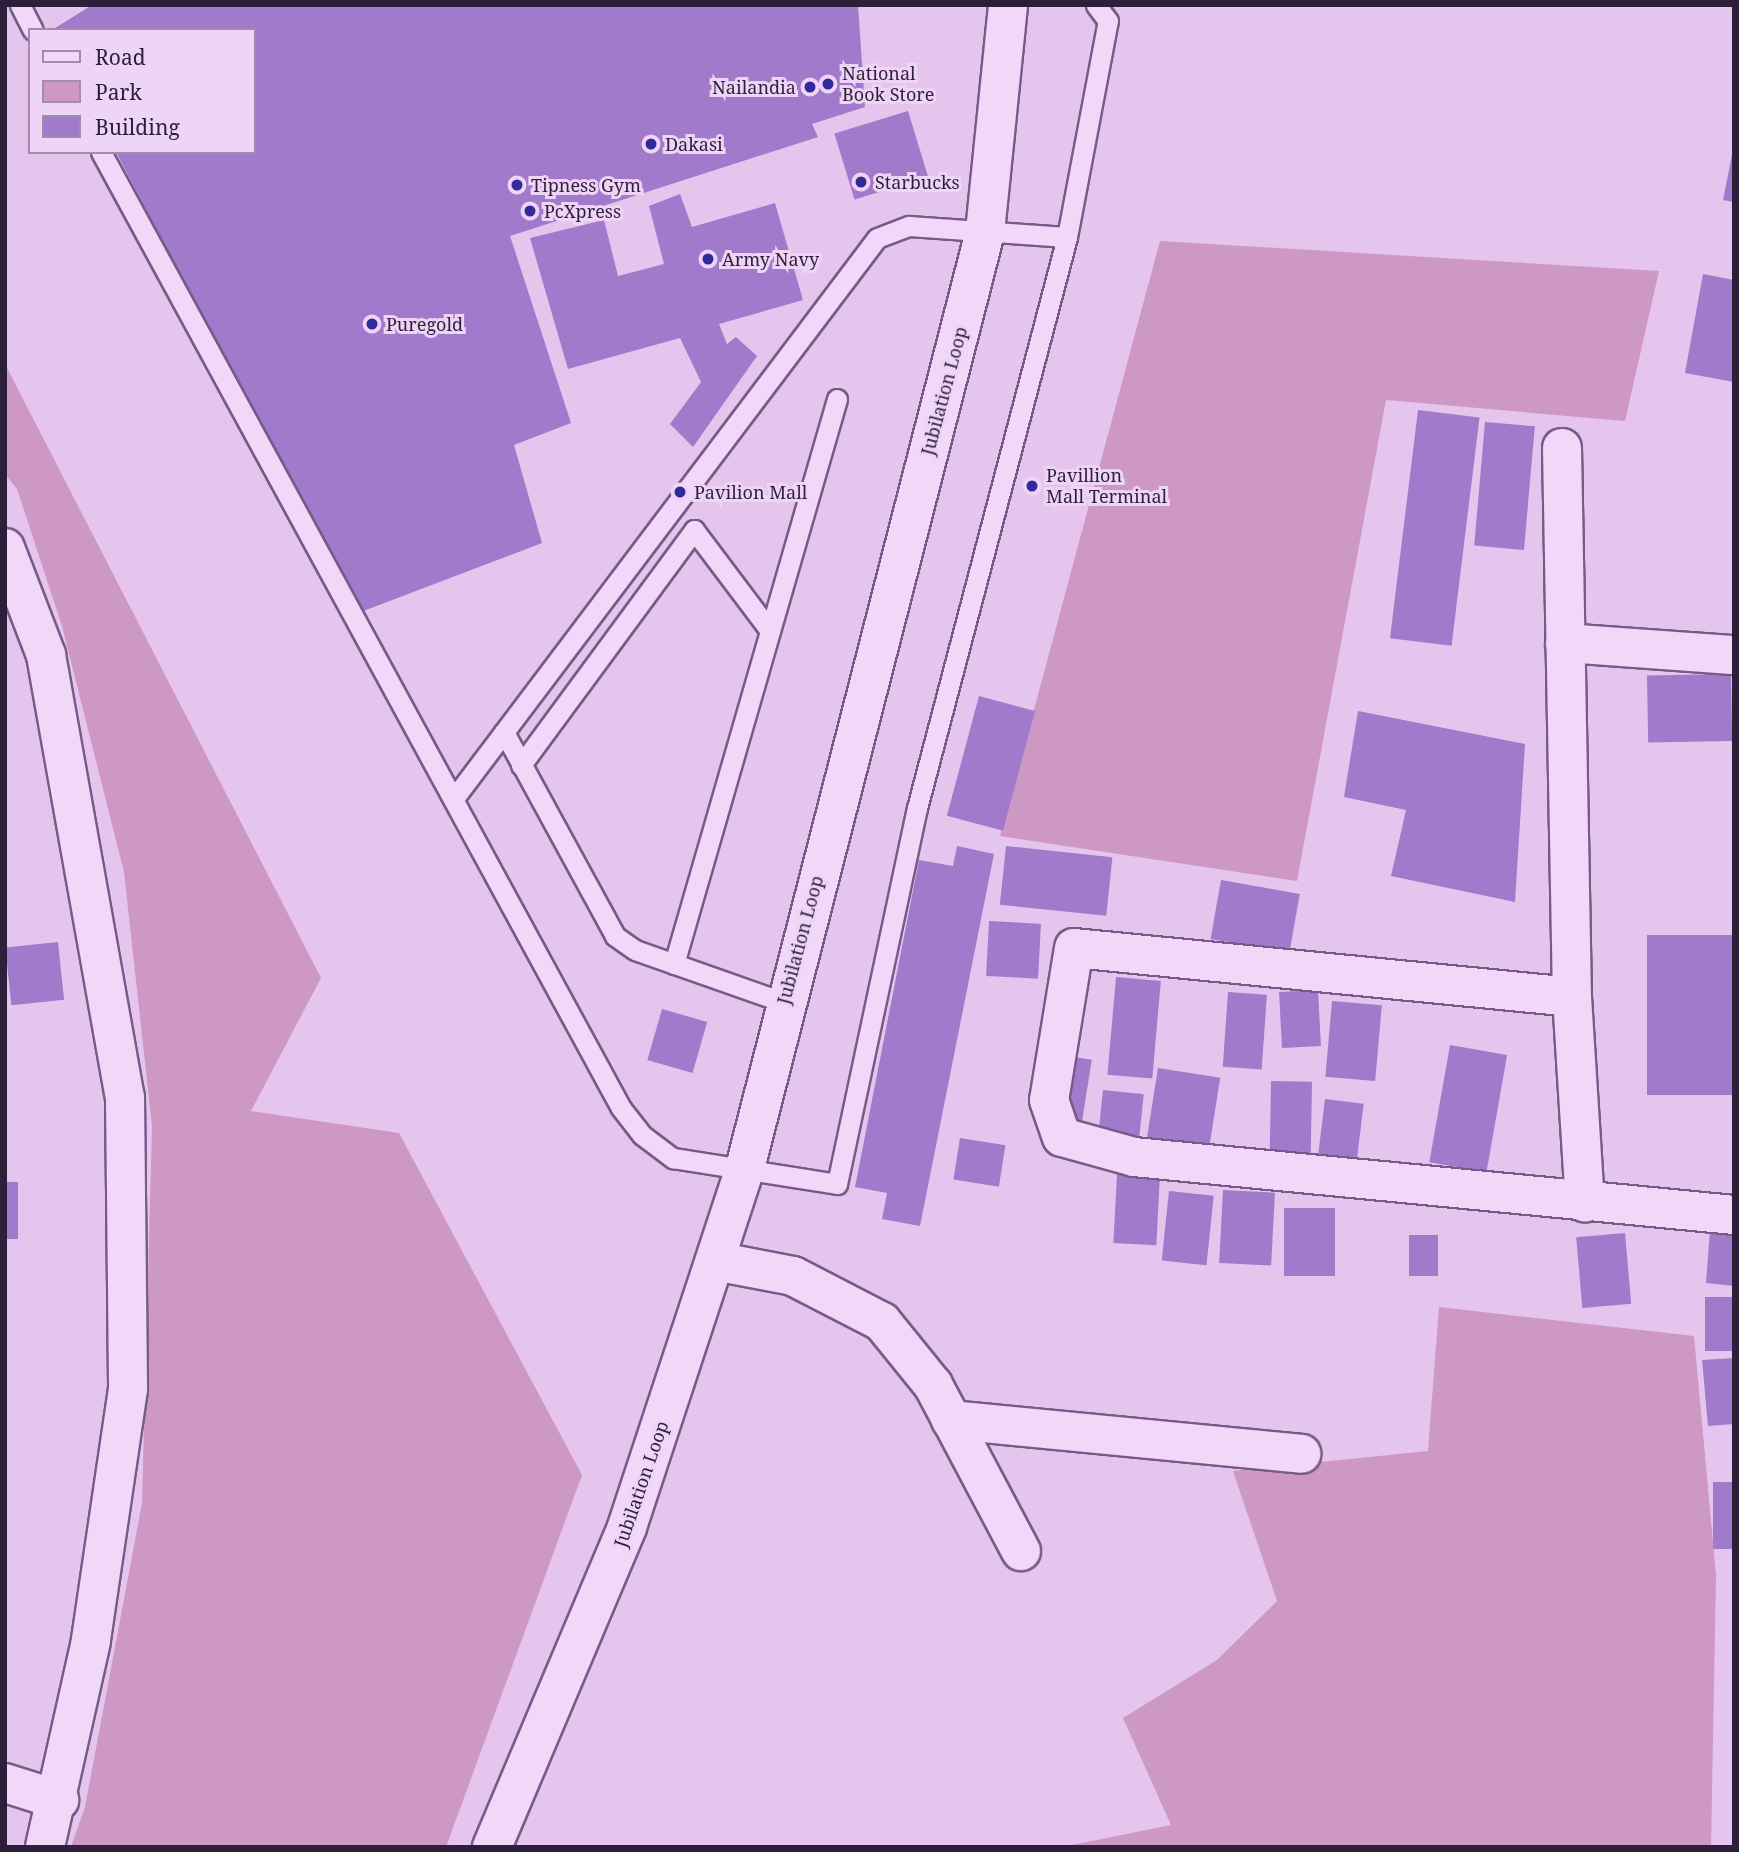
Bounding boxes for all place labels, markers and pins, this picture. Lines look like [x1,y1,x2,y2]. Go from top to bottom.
place label: National Book Store [842,63,934,106]
place label: Nailandia [712,76,796,98]
marker: National Book Store [820,76,836,92]
marker: Nailandia [802,79,818,95]
place label: Dakasi [665,133,723,155]
marker: Dakasi [643,136,659,152]
place label: Starbucks [875,171,960,193]
place label: Tipness Gym [531,174,641,196]
marker: Starbucks [853,174,869,190]
marker: Tipness Gym [509,177,525,193]
place label: PcXpress [544,200,621,222]
marker: PcXpress [522,203,538,219]
place label: Army Navy [722,248,819,270]
marker: Army Navy [700,251,716,267]
place label: Puregold [386,313,463,335]
marker: Puregold [364,316,380,332]
place label: Pavillion Mall Terminal [1046,465,1167,508]
marker: Pavillion Mall Terminal [1024,478,1040,494]
place label: Pavilion Mall [694,481,807,503]
marker: Pavilion Mall [672,484,688,500]

